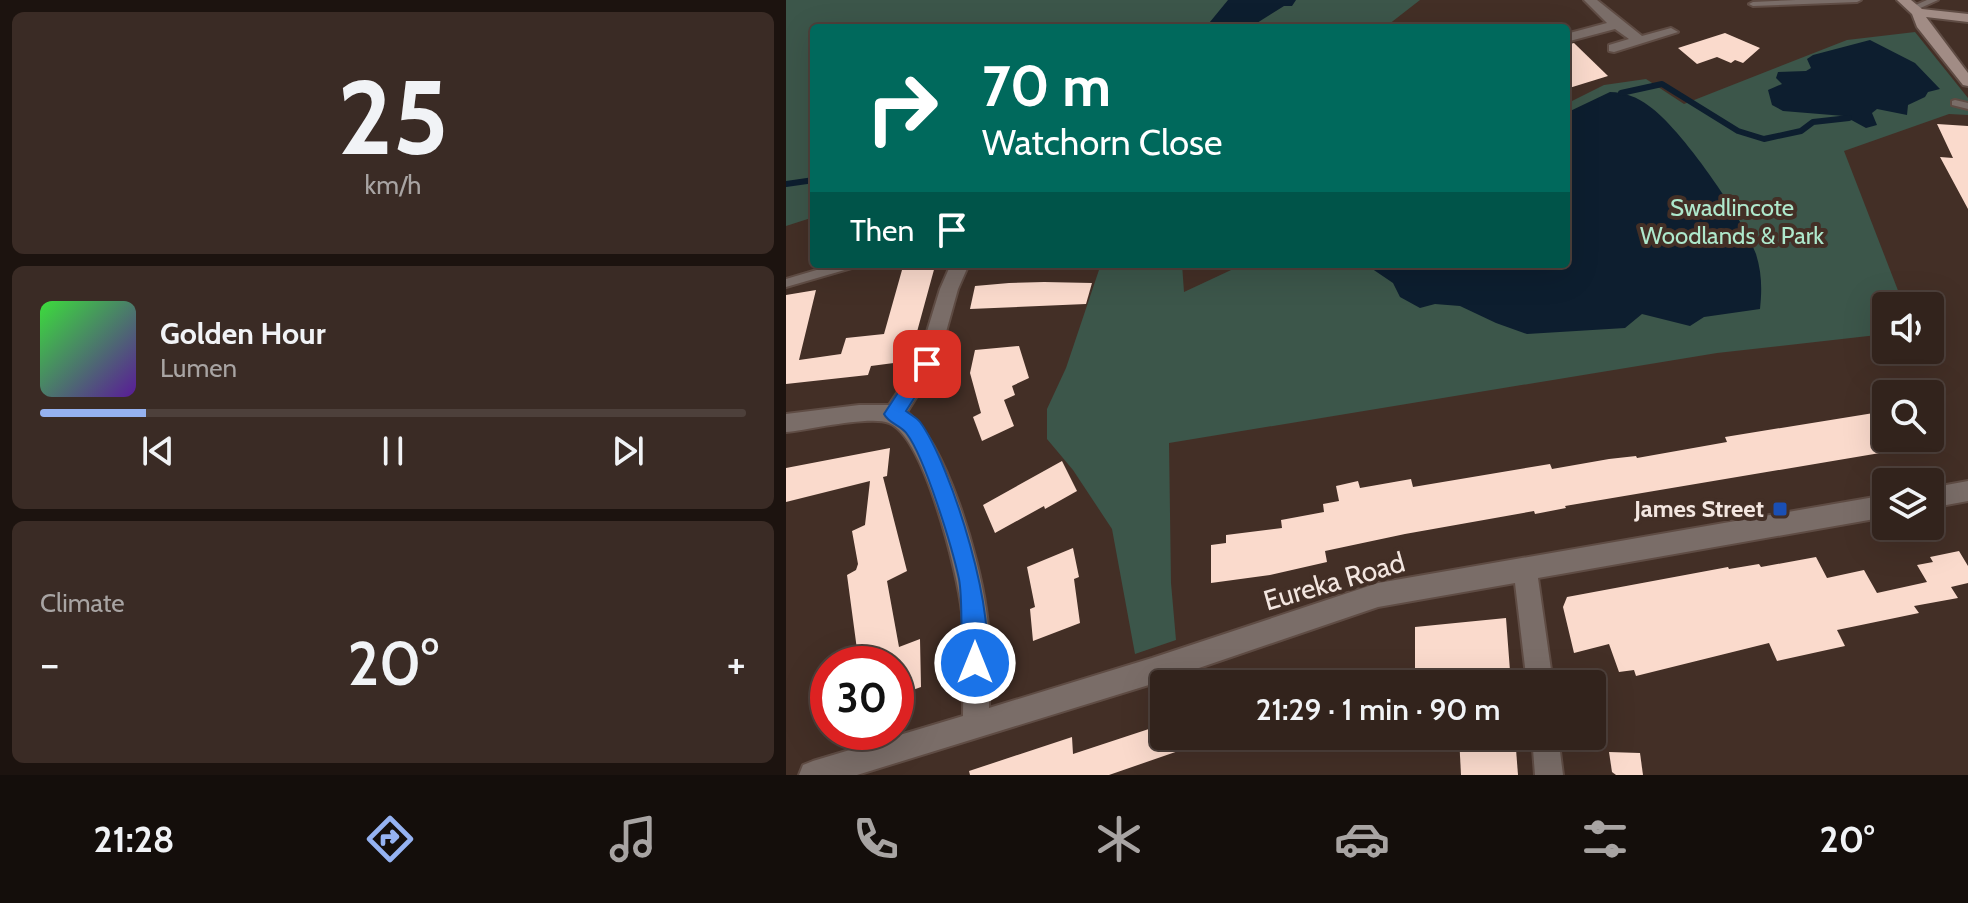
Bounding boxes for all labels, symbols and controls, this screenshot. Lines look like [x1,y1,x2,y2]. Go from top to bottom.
text: 70 m [982,52,1111,120]
text: 25 [338,54,448,180]
icon: right [850,56,954,160]
text: Watchorn Close [982,120,1222,164]
text: km/h [365,169,421,201]
park label: Swadlincote Woodlands & Park [1640,193,1824,250]
icon: arrive [930,208,974,252]
text: Then [850,212,914,249]
map controls [1872,292,1944,540]
button: sound [1872,292,1944,364]
text: Golden Hour [160,315,326,352]
pin [893,330,961,398]
icon: arrive [905,342,949,386]
text: Lumen [160,352,237,384]
button: search [1872,380,1944,452]
icon: previous [136,429,180,473]
icon: pause [371,429,415,473]
icon: next [606,429,650,473]
button: layers [1872,468,1944,540]
place label: James Street [1633,494,1764,523]
marker: James Street [1771,500,1789,518]
street label: Eureka Road [1259,545,1409,617]
text: Climate [40,587,125,619]
position arrow [933,621,1017,705]
text: 20° [347,627,439,700]
text: − [40,637,59,690]
text: + [727,637,746,690]
speed limit sign: 30 [810,646,914,750]
text: 21:29 · 1 min · 90 m [1256,691,1500,728]
icon: directions [362,811,418,867]
icon: music [605,811,661,867]
icon: phone [848,811,904,867]
icon: climate [1091,811,1147,867]
icon: car [1334,811,1390,867]
icon: filters [1577,811,1633,867]
text: 21:28 [94,817,175,861]
text: 20° [1820,817,1874,861]

